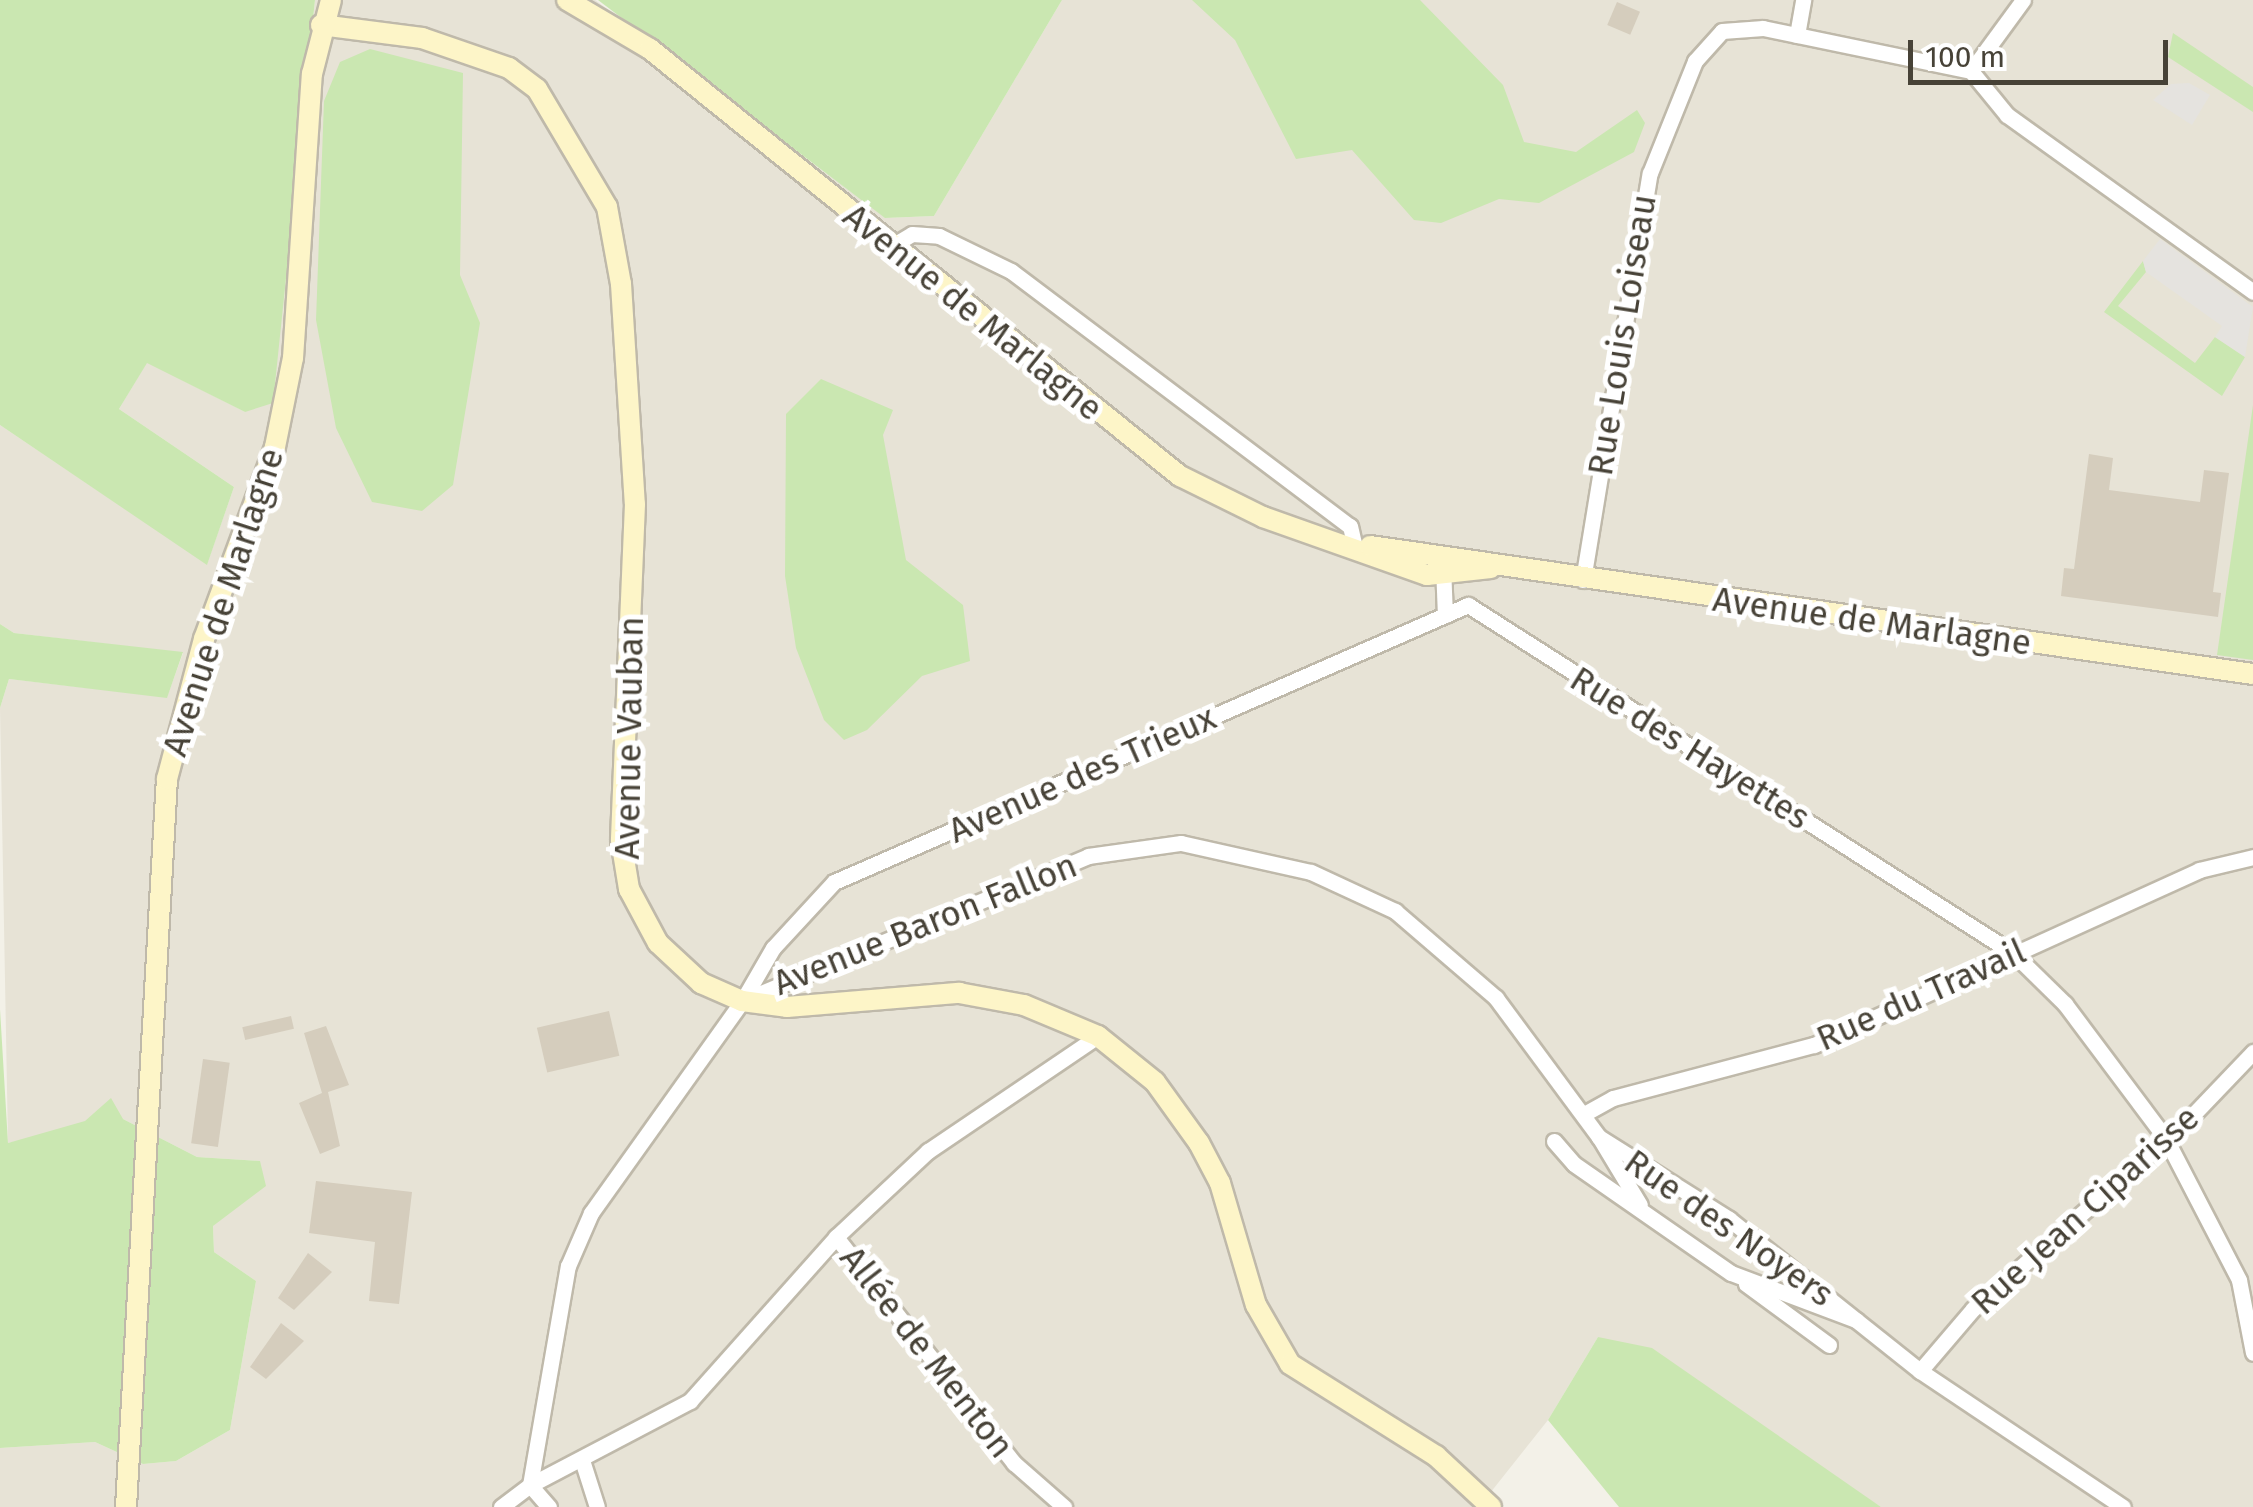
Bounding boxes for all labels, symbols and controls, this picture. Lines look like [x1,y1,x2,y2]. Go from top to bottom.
scale bar [1913,20,2173,82]
text: 100 m [1925,39,2005,75]
street label: Rue Louis Loiseau [1579,191,1665,479]
street label: Avenue de Marlagne [835,195,1111,429]
street label: Avenue de Marlagne [153,443,293,761]
street label: Avenue de Marlagne [1710,578,2034,664]
street label: Avenue Vauban [606,616,652,860]
street label: Rue des Hayettes [1563,658,1817,838]
street label: Avenue des Trieux [942,696,1222,852]
street label: Avenue Baron Fallon [767,844,1083,1004]
street label: Rue du Travail [1810,930,2032,1060]
street label: Rue Jean Ciparisse [1962,1097,2208,1323]
street label: Rue des Noyers [1617,1140,1841,1316]
street label: Allée de Menton [831,1238,1023,1466]

